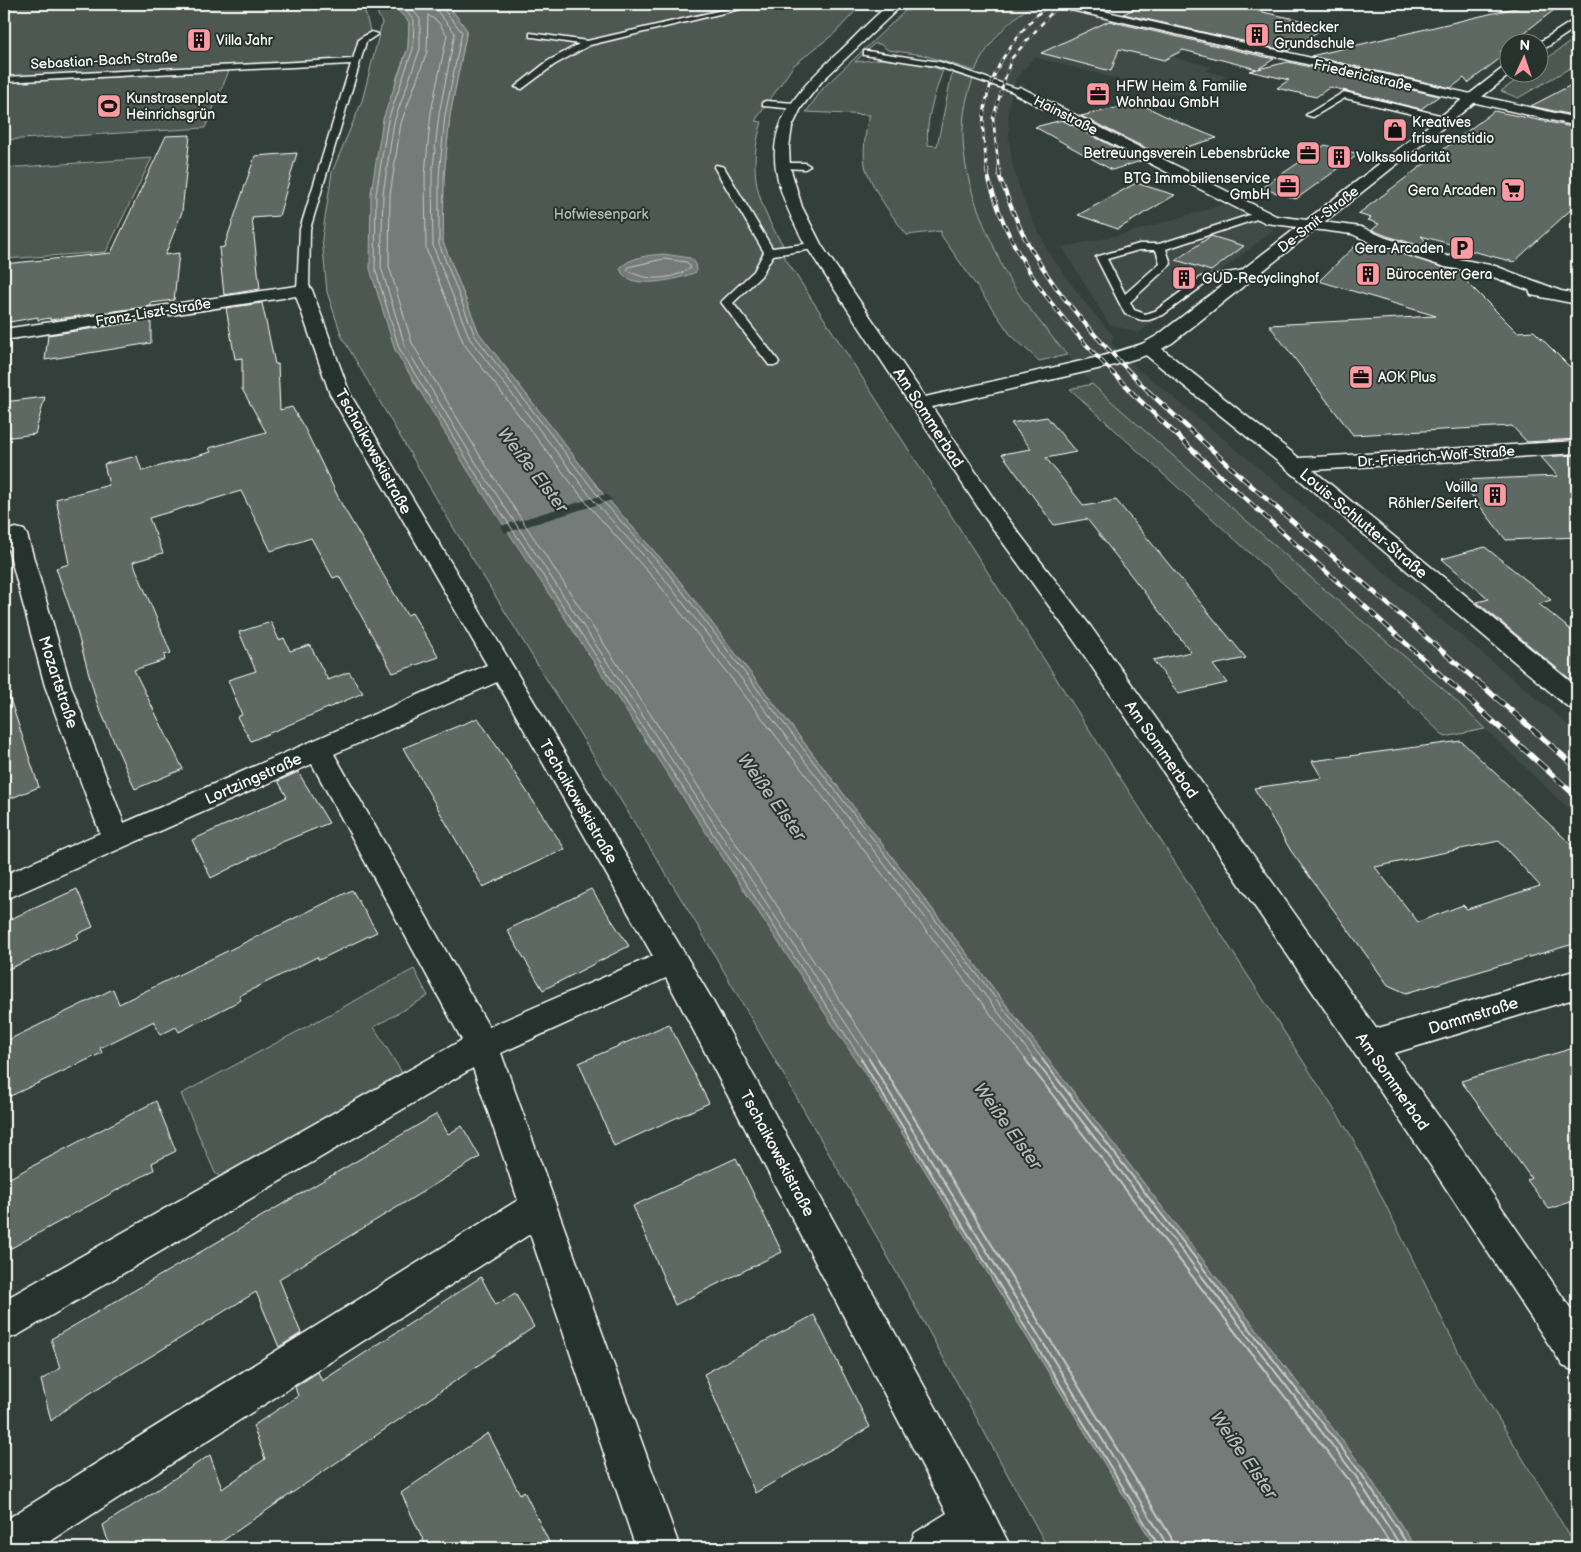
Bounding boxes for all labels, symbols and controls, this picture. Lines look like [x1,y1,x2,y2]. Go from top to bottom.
place label: Entdecker Grundschule [1274,19,1354,52]
building icon: Entdecker Grundschule [1244,22,1270,48]
building icon: Villa Jahr [186,27,212,53]
place label: Villa Jahr [216,32,274,49]
north arrow [1498,32,1548,82]
text: N [1519,37,1530,54]
street label: Sebastian-Bach-Straße [30,48,178,73]
street label: Friedericistraße [1312,56,1414,95]
place label: HFW Heim & Familie Wohnbau GmbH [1116,78,1247,111]
office icon: HFW Heim & Familie Wohnbau GmbH [1085,81,1111,107]
place label: Kunstrasenplatz Heinrichsgrün [126,90,228,123]
street label: Hainstraße [1031,92,1101,139]
sports icon: Kunstrasenplatz Heinrichsgrün [96,93,122,119]
place label: Kreatives frisurenstidio [1412,114,1494,147]
shop icon: Kreatives frisurenstidio [1382,117,1408,143]
office icon: Betreuungsverein Lebensbrücke [1295,140,1321,166]
building icon: Volkssolidarität [1326,144,1352,170]
place label: Betreuungsverein Lebensbrücke [1083,145,1290,162]
place label: Volkssolidarität [1356,149,1451,166]
place label: BTG Immobilienservice GmbH [1123,170,1270,203]
office icon: BTG Immobilienservice GmbH [1275,173,1301,199]
supermarket icon: Gera Arcaden [1500,177,1526,203]
place label: Gera Arcaden [1408,182,1496,199]
street label: De-Smit-Straße [1275,183,1362,256]
park label: Hofwiesenpark [554,206,648,223]
parking icon: Gera-Arcaden [1449,235,1475,261]
place label: Gera-Arcaden [1355,240,1444,257]
building icon: Bürocenter Gera [1355,261,1381,287]
building icon: GUD-Recyclinghof [1171,265,1197,291]
place label: Bürocenter Gera [1386,266,1492,283]
place label: GUD-Recyclinghof [1202,270,1320,287]
street label: Franz-Liszt-Straße [94,295,212,330]
office icon: AOK Plus [1348,364,1374,390]
street label: Am Sommerbad [889,365,967,471]
place label: AOK Plus [1378,369,1436,386]
street label: Tschaikowskistraße [330,386,415,518]
water label: Weiße Elster [493,424,573,518]
street label: Dr.-Friedrich-Wolf-Straße [1357,443,1515,470]
street label: Louis-Schlutter-Straße [1295,465,1431,584]
place label: Voilla Röhler/Seifert [1388,479,1479,512]
building icon: Voilla Röhler/Seifert [1482,482,1508,508]
street label: Mozartstraße [34,634,82,731]
street label: Am Sommerbad [1120,697,1201,802]
street label: Tschaikowskistraße [534,736,621,868]
street label: Lortzingstraße [202,749,305,809]
water label: Weiße Elster [733,750,811,846]
street label: Dammstraße [1426,994,1521,1039]
street label: Am Sommerbad [1351,1029,1432,1134]
water label: Weiße Elster [969,1079,1047,1175]
street label: Tschaikowskistraße [735,1087,818,1221]
water label: Weiße Elster [1206,1407,1282,1504]

